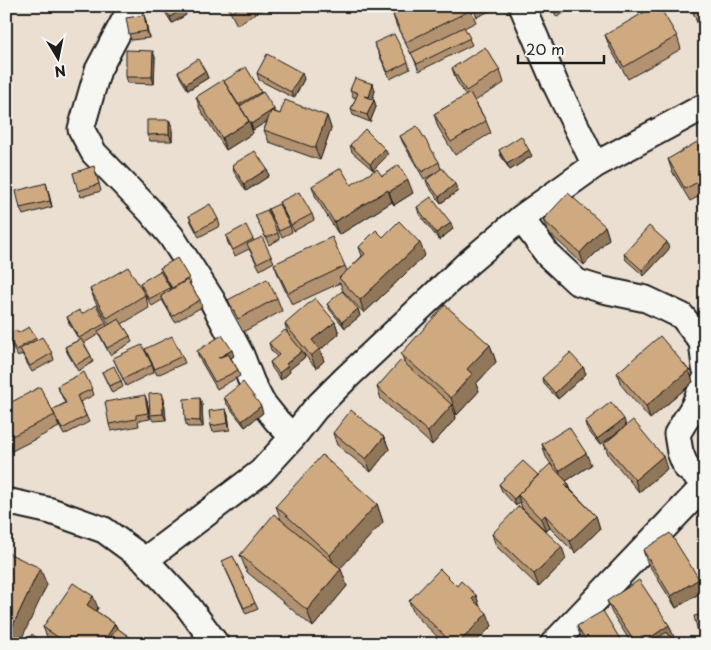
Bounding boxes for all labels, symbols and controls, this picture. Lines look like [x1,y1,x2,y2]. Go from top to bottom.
north arrow [32,32,82,82]
scale bar [518,32,605,64]
text: 20 m [526,37,565,60]
text: N [53,60,68,83]

